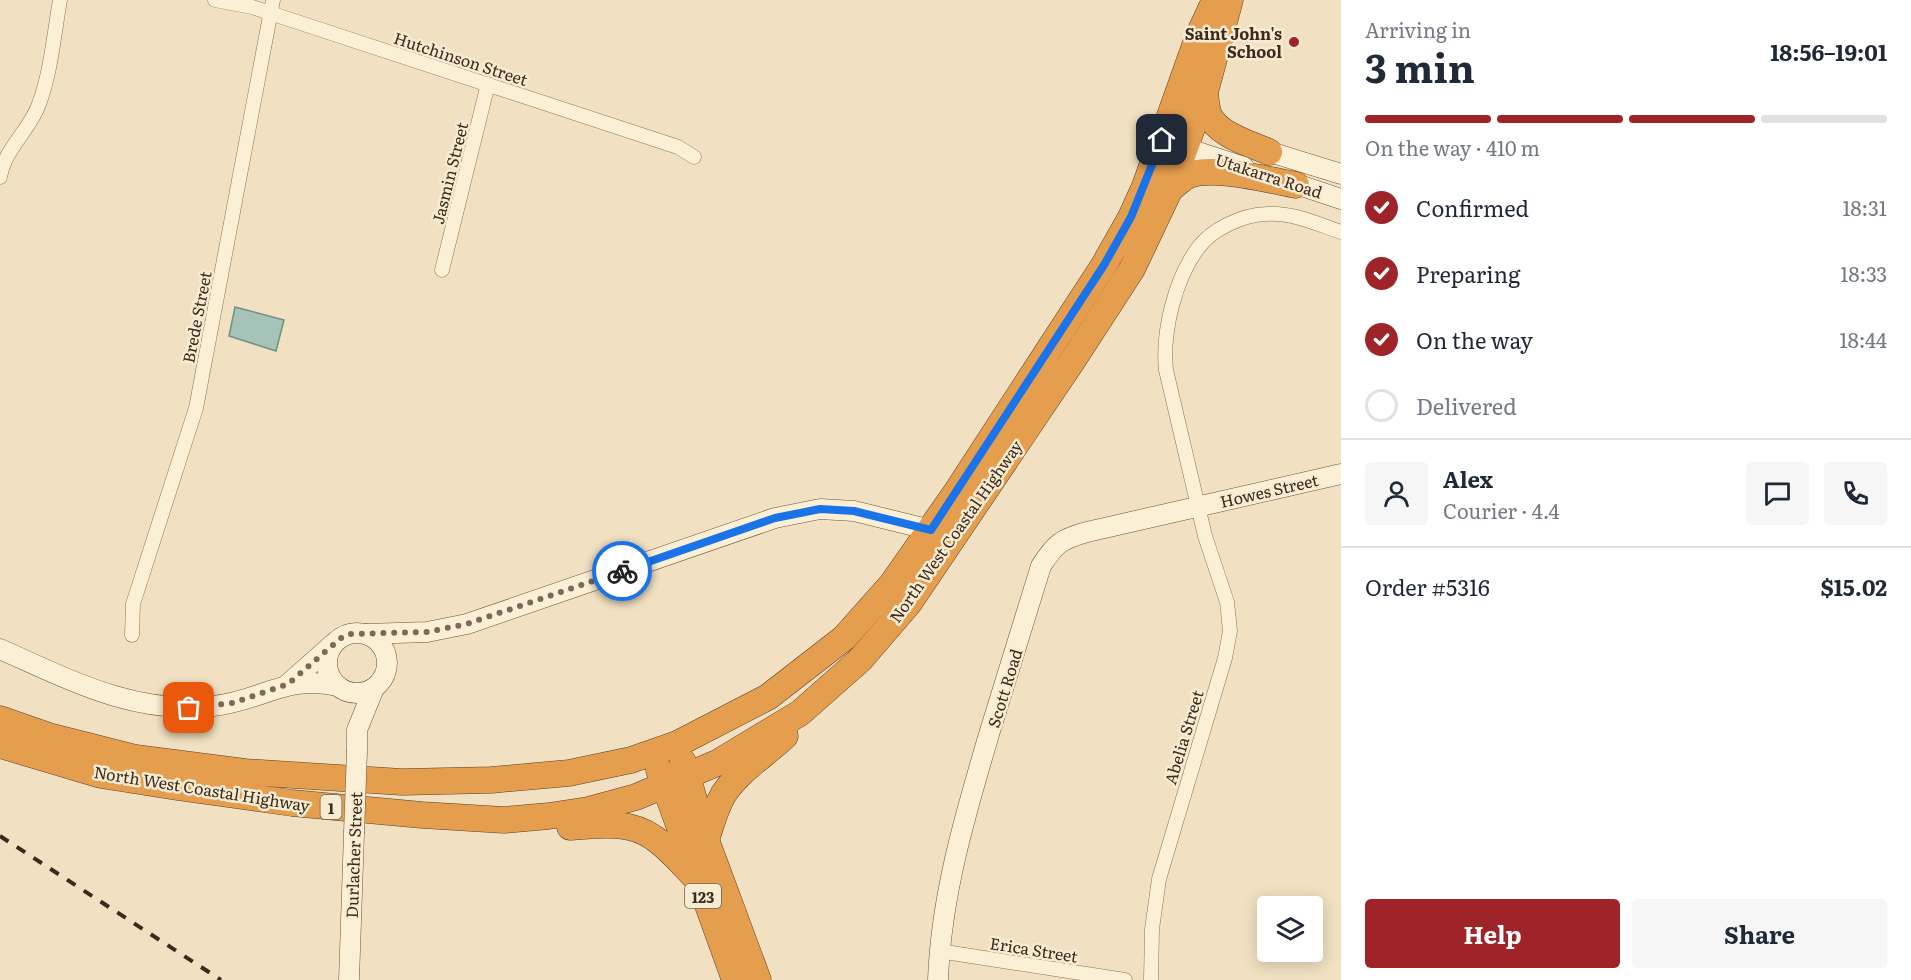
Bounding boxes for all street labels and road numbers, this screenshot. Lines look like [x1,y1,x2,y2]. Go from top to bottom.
street label: Hutchinson Street [391,25,532,91]
street label: Jasmin Street [425,119,473,227]
street label: Utakarra Road [1212,146,1326,204]
street label: Brede Street [175,268,217,365]
street label: North West Coastal Highway [883,434,1028,627]
street label: Howes Street [1217,467,1321,513]
street label: Scott Road [981,645,1027,731]
street label: Abelia Street [1157,686,1209,787]
street label: North West Coastal Highway [92,759,312,817]
street label: Durlacher Street [339,791,367,919]
road number: 1 [320,795,342,819]
road number: 123 [685,884,721,908]
street label: Erica Street [988,930,1080,968]

